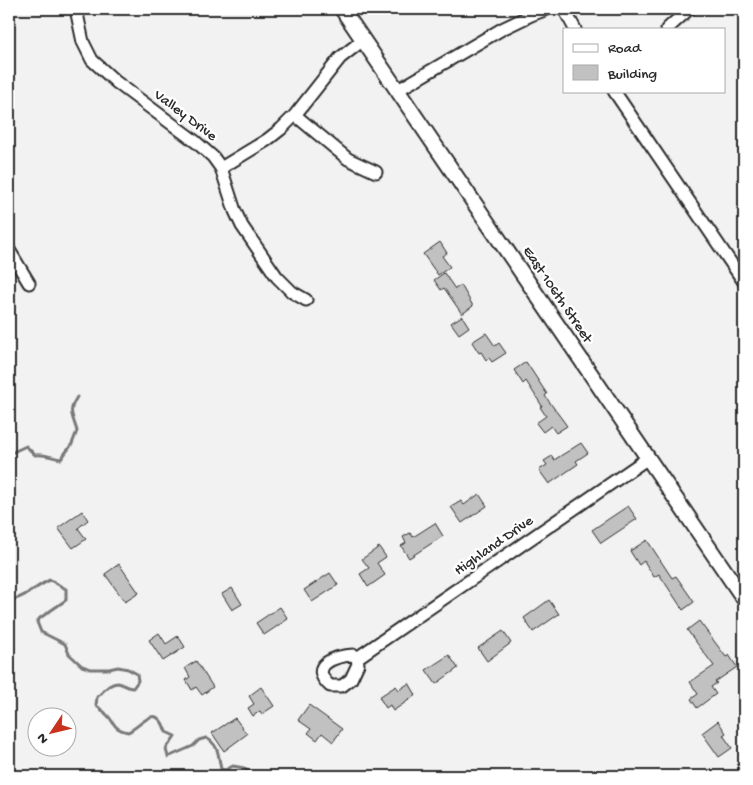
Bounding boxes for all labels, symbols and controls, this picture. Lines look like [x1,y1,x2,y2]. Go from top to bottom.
legend [563,28,726,92]
text: Road [608,40,642,58]
text: Building [607,66,657,84]
street label: Valley Drive [149,86,220,146]
street label: East 106th Street [518,243,597,348]
street label: Highland Drive [451,512,537,580]
north arrow [28,708,78,758]
text: N [34,729,53,747]

